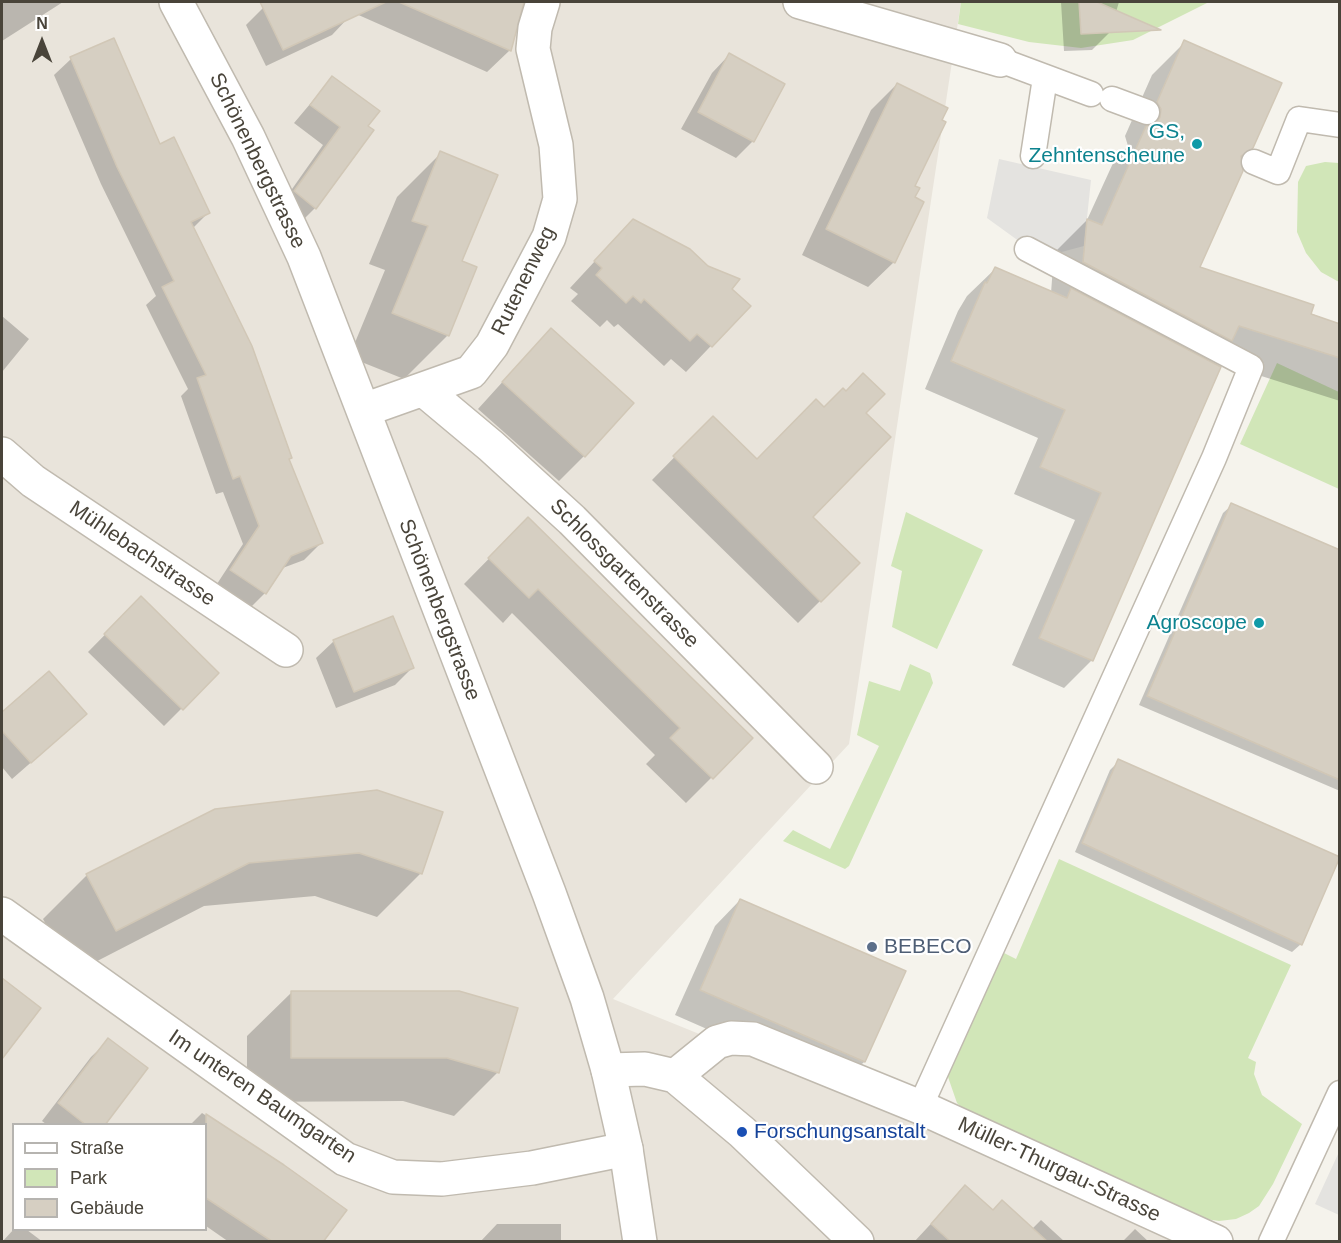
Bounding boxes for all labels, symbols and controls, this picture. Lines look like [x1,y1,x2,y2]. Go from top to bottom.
north arrow [12,12,72,72]
text: N [36,15,48,32]
street label: Schönenbergstrasse [203,69,311,253]
place label: GS, Zehntenscheune [1029,119,1185,169]
marker: GS, Zehntenscheune [1190,137,1204,151]
street label: Rutenenweg [487,222,561,340]
street label: Schlossgartenstrasse [544,494,704,654]
street label: Mühlebachstrasse [64,496,220,612]
street label: Schönenbergstrasse [393,516,485,704]
place label: Agroscope [1147,610,1247,636]
marker: Agroscope [1252,616,1266,630]
place label: BEBECO [884,934,972,960]
marker: BEBECO [865,940,879,954]
street label: Im unteren Baumgarten [164,1025,360,1169]
street label: Müller-Thurgau-Strasse [954,1112,1164,1228]
place label: Forschungsanstalt [754,1119,926,1145]
legend [12,1123,207,1231]
marker: Forschungsanstalt [735,1125,749,1139]
text: Straße [70,1138,124,1158]
text: Park [70,1168,107,1188]
text: Gebäude [70,1198,144,1218]

